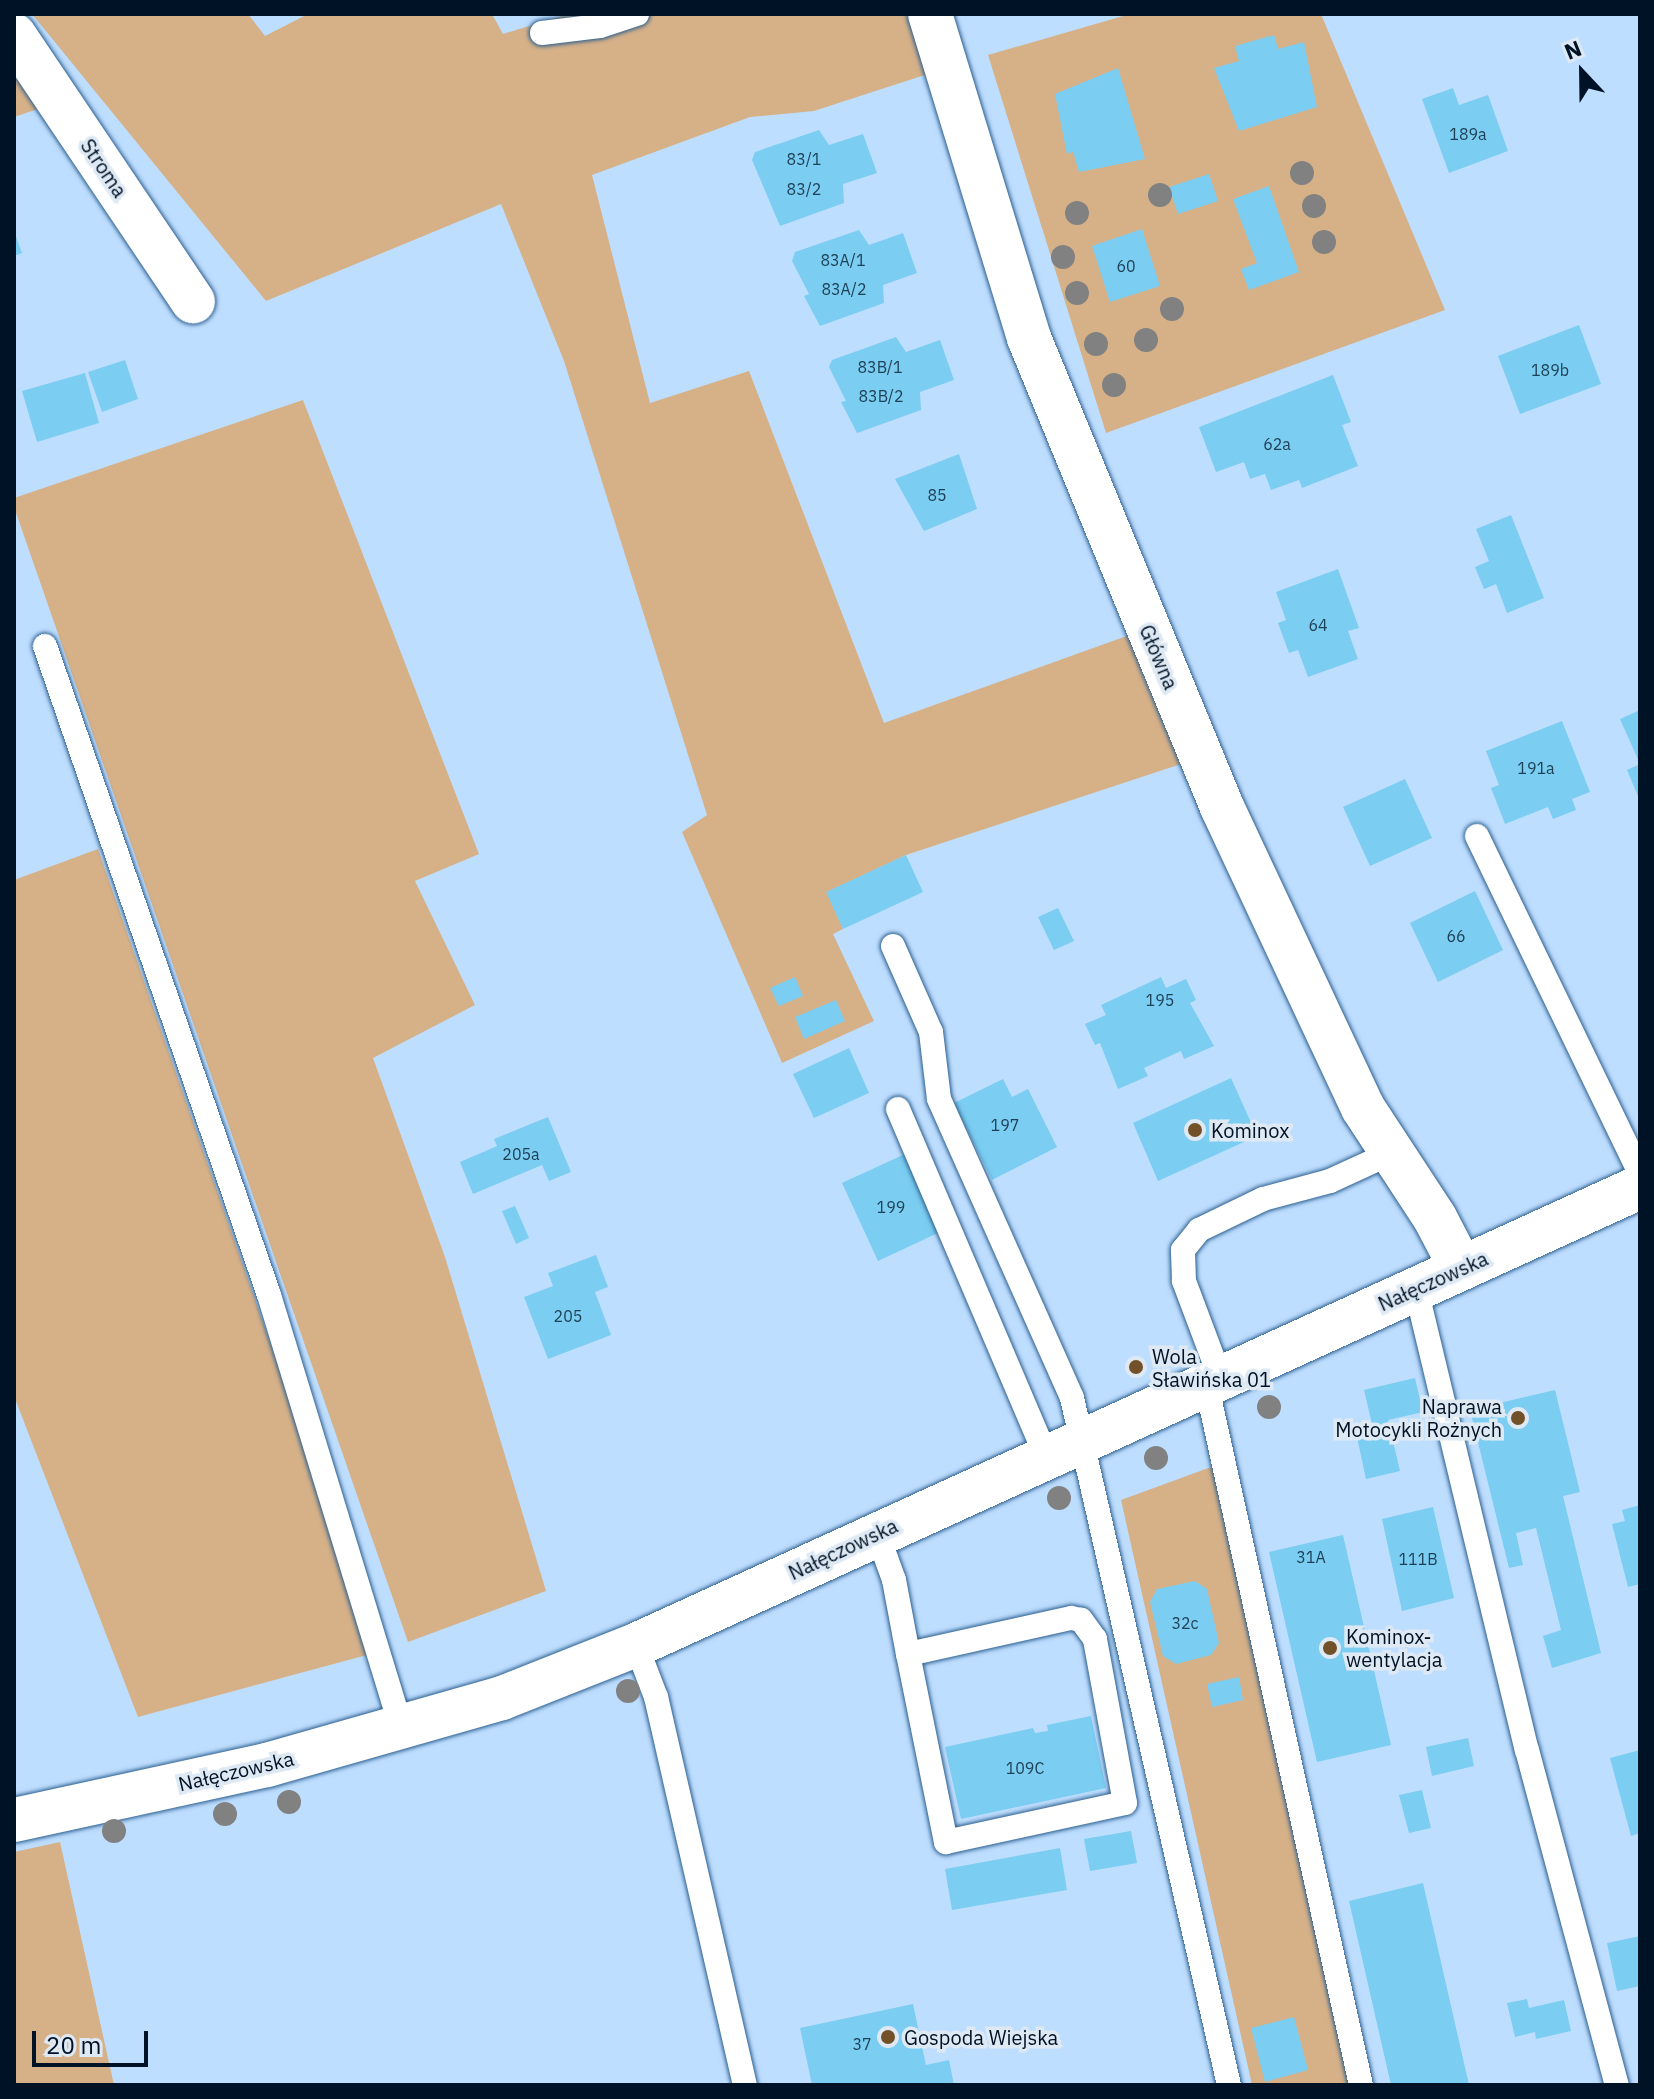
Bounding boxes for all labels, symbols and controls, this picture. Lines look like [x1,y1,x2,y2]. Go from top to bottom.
north arrow [1542,32,1622,112]
text: N [1560,33,1586,66]
house number: 189a [1449,124,1487,144]
street label: Stroma [76,134,132,202]
house number: 83/1 [787,149,821,169]
house number: 83/2 [787,179,821,199]
house number: 83A/1 [820,250,866,270]
house number: 60 [1116,256,1136,276]
house number: 83A/2 [821,279,867,299]
house number: 83B/1 [857,357,903,377]
house number: 189b [1531,360,1569,380]
house number: 83B/2 [858,386,904,406]
house number: 62a [1263,434,1291,454]
house number: 85 [927,485,947,505]
house number: 64 [1308,615,1328,635]
street label: Główna [1135,621,1183,693]
house number: 191a [1517,758,1555,778]
house number: 66 [1446,926,1466,946]
house number: 195 [1146,990,1174,1010]
house number: 197 [991,1115,1019,1135]
place label: Kominox [1211,1118,1289,1142]
marker: Kominox [1186,1121,1204,1139]
house number: 205a [502,1144,540,1164]
house number: 199 [877,1197,905,1217]
street label: Nałęczowska [1374,1246,1492,1316]
house number: 205 [554,1306,582,1326]
place label: Wola Sławińska 01 [1152,1344,1271,1391]
marker: Wola Sławińska 01 [1127,1358,1145,1376]
place label: Naprawa Motocykli Rożnych [1335,1394,1502,1441]
marker: Naprawa Motocykli Rożnych [1509,1409,1527,1427]
street label: Nałęczowska [785,1513,901,1585]
house number: 31A [1296,1547,1326,1567]
house number: 111B [1398,1549,1438,1569]
house number: 32c [1171,1613,1199,1633]
place label: Kominox- wentylacja [1346,1624,1442,1671]
marker: Kominox- wentylacja [1321,1639,1339,1657]
street label: Nałęczowska [176,1746,296,1796]
house number: 109C [1006,1758,1044,1778]
scale bar [36,2015,152,2065]
place label: Gospoda Wiejska [904,2025,1058,2049]
marker: Gospoda Wiejska [879,2028,897,2046]
text: 20 m [46,2029,101,2061]
house number: 37 [852,2034,872,2054]

